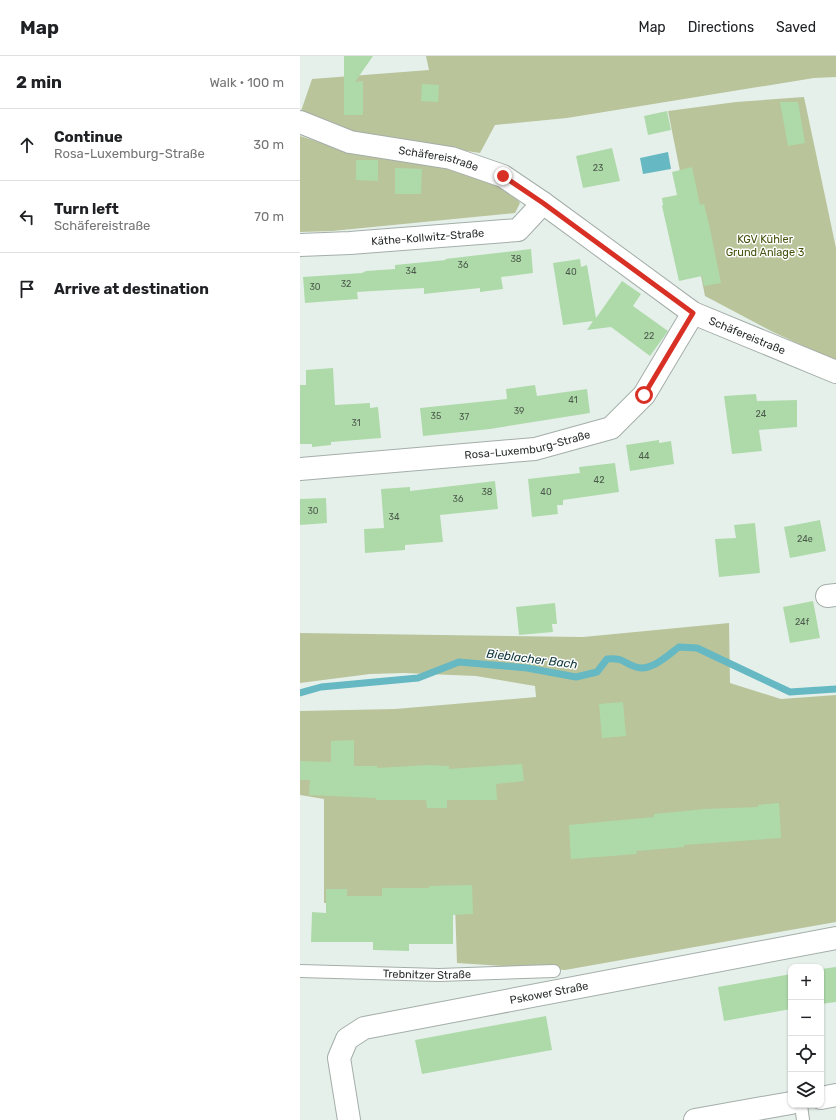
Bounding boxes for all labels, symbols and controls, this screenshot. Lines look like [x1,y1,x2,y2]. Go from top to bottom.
text: Map [20,16,59,39]
text: Map [639,19,666,36]
text: Directions [688,19,754,36]
text: Saved [776,19,816,36]
text: 2 min [16,72,62,92]
text: Walk · 100 m [209,75,284,90]
text: Continue [54,128,123,146]
icon: ahead [16,134,38,156]
text: 30 m [253,137,284,152]
street label: Schäfereistraße [398,143,480,174]
text: Rosa-Luxemburg-Straße [54,146,205,161]
house number: 23 [593,163,603,173]
route end [494,167,512,185]
text: Turn left [54,200,119,218]
icon: left [16,206,38,228]
text: 70 m [254,209,284,224]
text: Schäfereistraße [54,218,150,233]
street label: Käthe-Kollwitz-Straße [371,226,485,248]
park label: KGV Kühler Grund Anlage 3 [726,233,805,259]
house number: 38 [510,254,522,264]
house number: 36 [458,260,469,270]
house number: 34 [406,266,417,276]
house number: 40 [565,267,577,277]
icon: arrive [16,278,38,300]
house number: 32 [341,279,351,289]
text: Arrive at destination [54,280,209,298]
house number: 30 [309,282,321,292]
street label: Schäfereistraße [707,314,787,357]
house number: 22 [644,331,654,341]
route start [635,386,653,404]
house number: 41 [568,395,578,405]
house number: 39 [514,406,524,416]
house number: 24 [756,409,767,419]
house number: 35 [431,411,441,421]
house number: 37 [459,412,469,422]
house number: 31 [351,418,361,428]
street label: Rosa-Luxemburg-Straße [464,428,592,461]
house number: 44 [638,451,650,461]
house number: 42 [594,475,604,485]
house number: 38 [481,487,493,497]
house number: 40 [540,487,552,497]
house number: 36 [453,494,464,504]
house number: 30 [307,506,319,516]
house number: 34 [389,512,400,522]
house number: 24e [797,534,813,544]
house number: 24f [795,617,810,627]
water label: Bieblacher Bach [486,646,578,672]
map controls [788,964,824,1108]
button: + [788,964,824,1000]
street label: Trebnitzer Straße [383,967,471,982]
street label: Pskower Straße [509,979,589,1007]
button: − [788,1000,824,1036]
button: locate [788,1036,824,1072]
button: layers [788,1072,824,1108]

